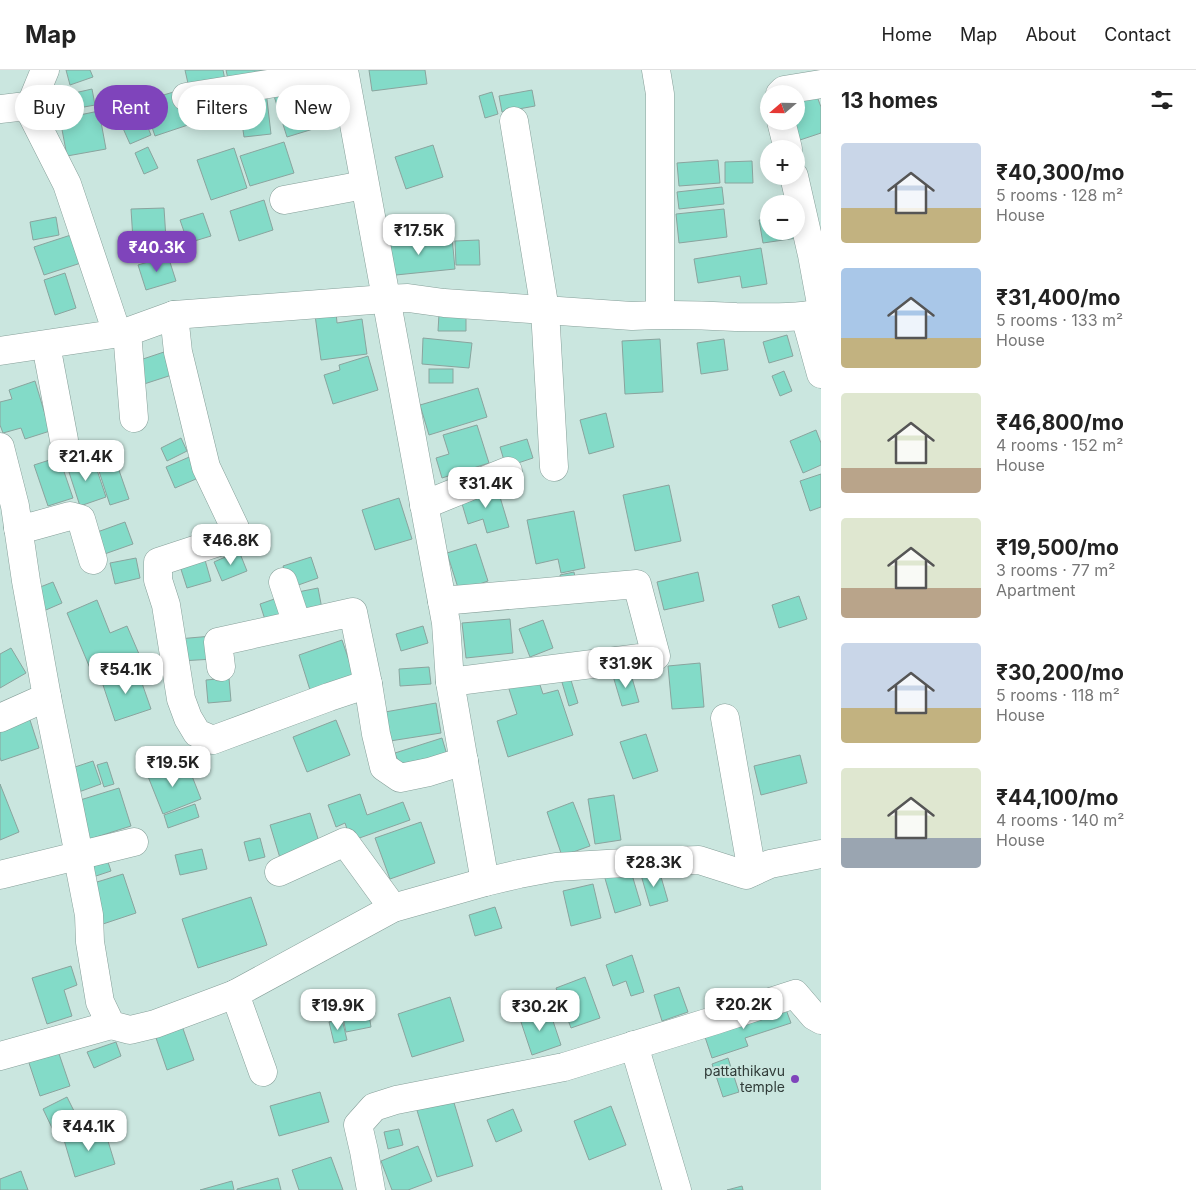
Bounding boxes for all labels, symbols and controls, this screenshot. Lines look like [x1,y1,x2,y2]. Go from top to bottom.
text: Map [25,20,76,49]
text: Home [882,24,932,45]
text: Map [960,24,997,45]
text: About [1025,24,1076,45]
text: Contact [1104,24,1171,45]
chip: Buy [15,85,84,130]
chip: Rent [94,85,168,130]
chip: Filters [178,85,266,130]
chip: New [276,85,350,130]
north arrow [760,85,805,130]
map controls [760,85,805,240]
icon: filters [1148,86,1176,114]
text: 13 homes [841,88,938,113]
button: + [760,140,805,185]
text: ₹40,300/mo [996,160,1124,185]
icon: home [881,163,941,223]
text: 5 rooms · 128 m² [996,185,1123,205]
button: − [760,195,805,240]
text: House [996,205,1045,225]
pin: ₹17.5K [378,214,460,256]
text: ₹17.5K [394,220,444,240]
pin: ₹40.3K [116,230,198,273]
text: ₹40.3K [128,237,186,257]
text: ₹31,400/mo [996,285,1120,310]
icon: home [881,288,941,348]
text: 5 rooms · 133 m² [996,310,1123,330]
text: House [996,330,1045,350]
text: ₹46,800/mo [996,410,1124,435]
icon: home [881,413,941,473]
text: 4 rooms · 152 m² [996,435,1123,455]
pin: ₹21.4K [45,440,127,482]
text: ₹21.4K [59,446,113,466]
text: House [996,455,1045,475]
pin: ₹31.4K [445,466,527,509]
text: ₹31.4K [459,473,513,493]
pin: ₹46.8K [190,524,272,566]
text: ₹46.8K [203,530,259,550]
text: ₹19,500/mo [996,535,1119,560]
icon: home [881,538,941,598]
text: 3 rooms · 77 m² [996,560,1115,580]
text: Apartment [996,580,1076,600]
pin: ₹31.9K [585,646,667,689]
pin: ₹54.1K [85,652,167,695]
text: ₹31.9K [599,653,653,673]
text: ₹54.1K [100,659,152,679]
text: ₹30,200/mo [996,660,1124,685]
icon: home [881,663,941,723]
text: 5 rooms · 118 m² [996,685,1120,705]
text: House [996,705,1045,725]
pin: ₹19.5K [132,746,214,788]
text: ₹19.5K [147,752,199,772]
text: ₹44,100/mo [996,785,1118,810]
icon: home [881,788,941,848]
text: 4 rooms · 140 m² [996,810,1124,830]
text: House [996,830,1045,850]
pin: ₹28.3K [613,846,695,888]
text: ₹28.3K [626,852,682,872]
pin: ₹19.9K [297,988,379,1031]
pin: ₹20.2K [703,988,785,1030]
pin: ₹30.2K [499,990,581,1032]
text: ₹20.2K [716,994,772,1014]
text: ₹19.9K [312,995,365,1015]
text: ₹30.2K [512,996,568,1016]
place label: pattathikavu temple [704,1062,785,1095]
marker: pattathikavu temple [789,1073,801,1085]
pin: ₹44.1K [48,1110,130,1152]
text: ₹44.1K [63,1116,115,1136]

